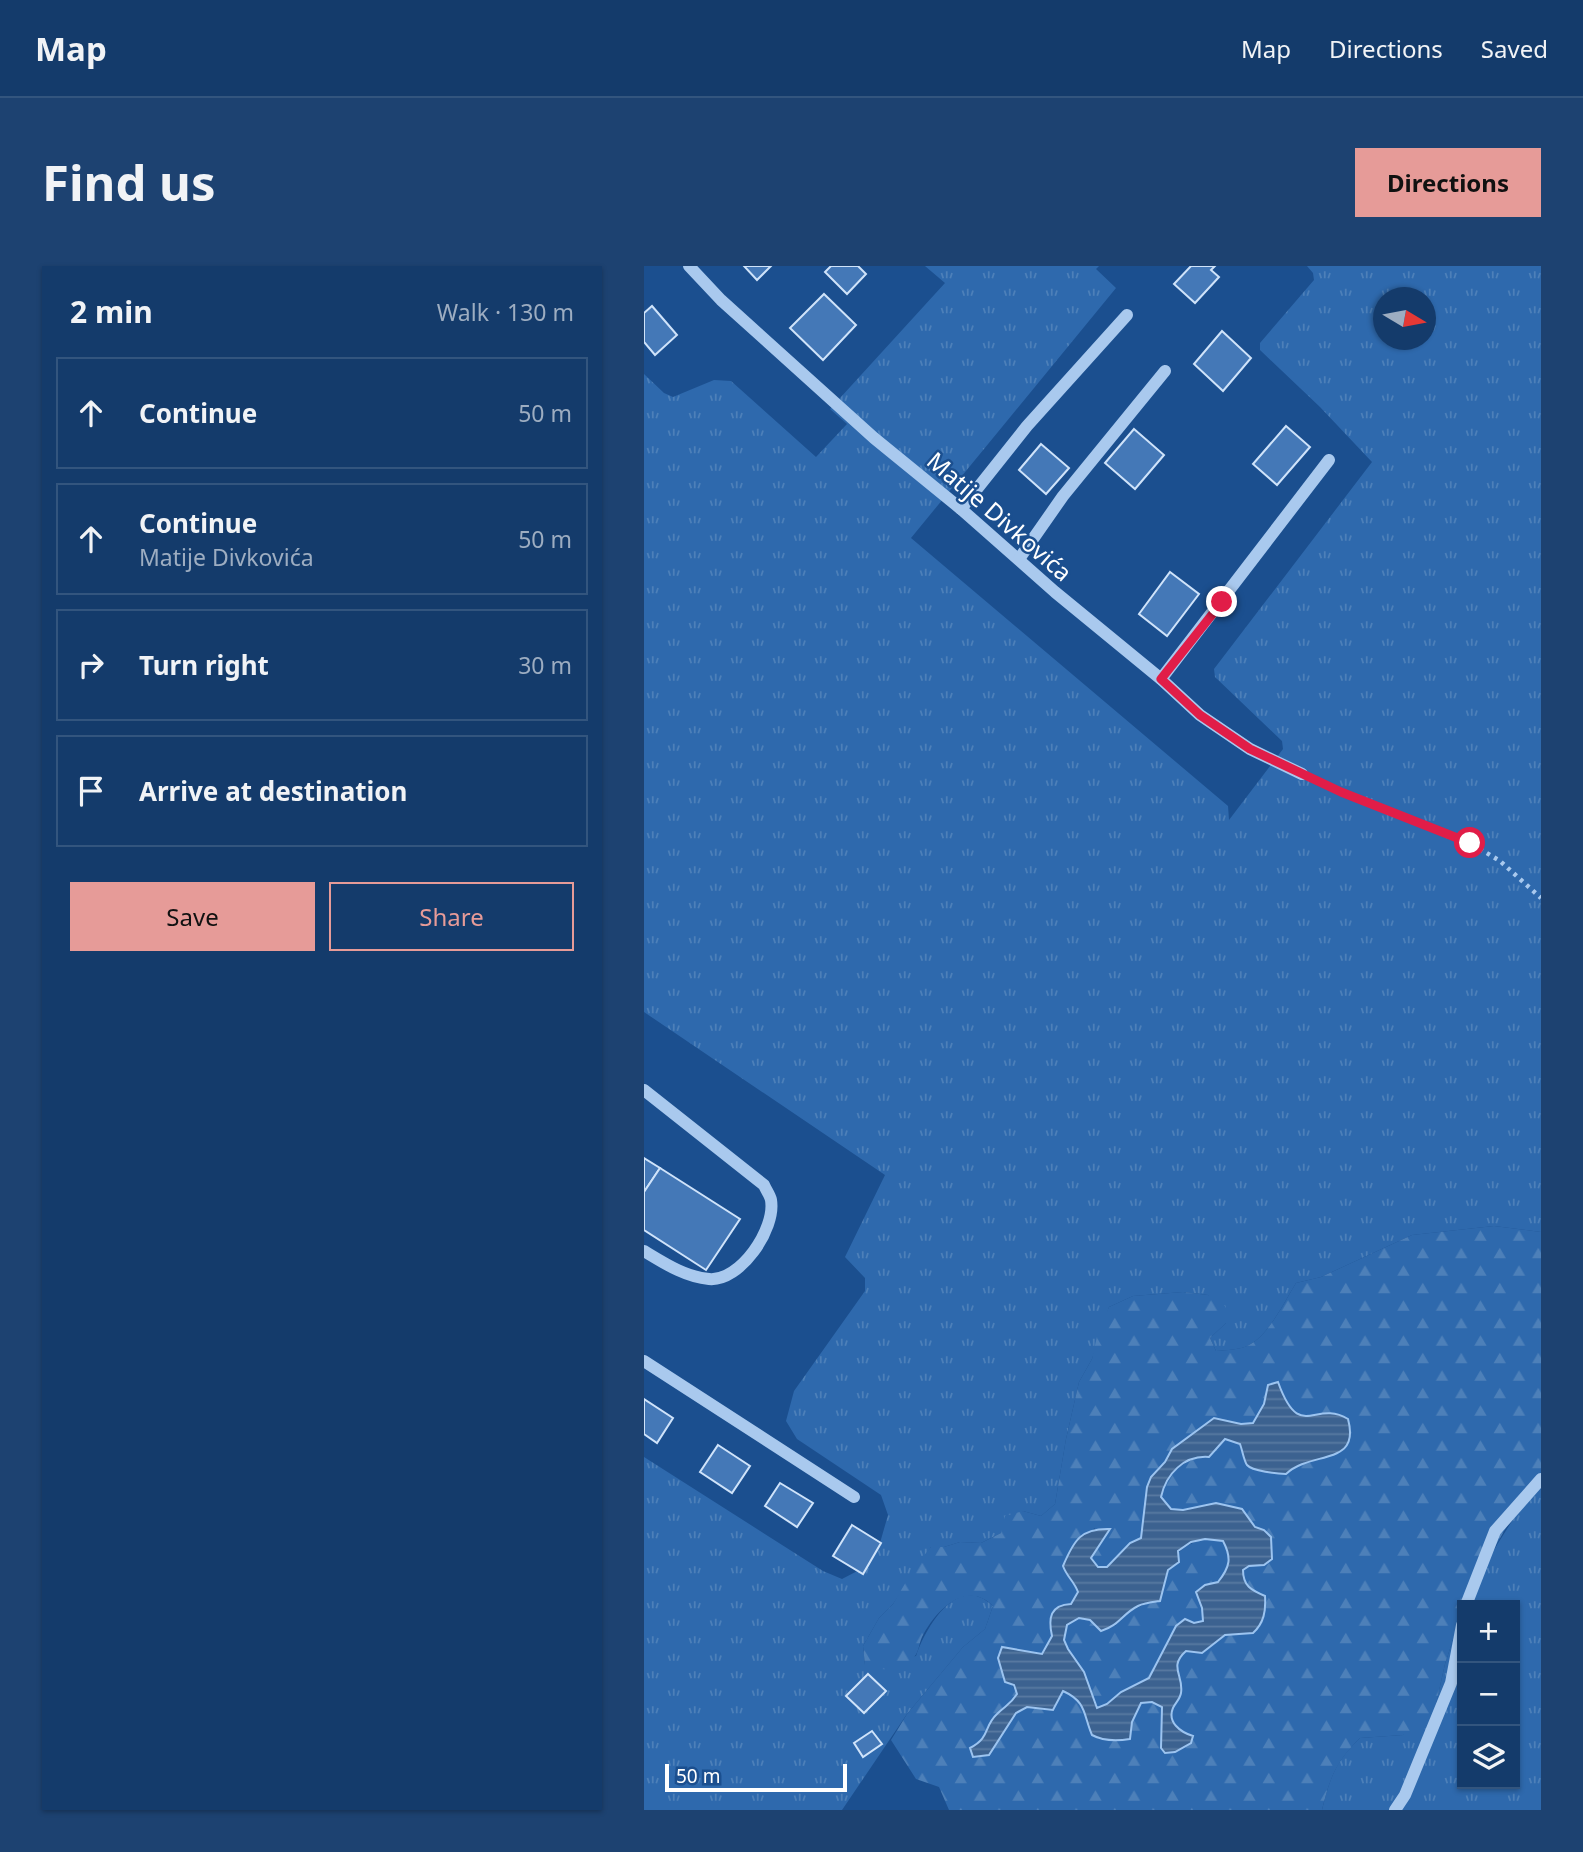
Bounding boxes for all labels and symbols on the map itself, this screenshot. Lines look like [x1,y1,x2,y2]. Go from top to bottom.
north arrow [1373,287,1436,350]
street label: Matije Divkovića [920,444,1080,588]
route end [1206,586,1237,617]
route start [1454,827,1485,858]
scale bar [665,1761,847,1793]

